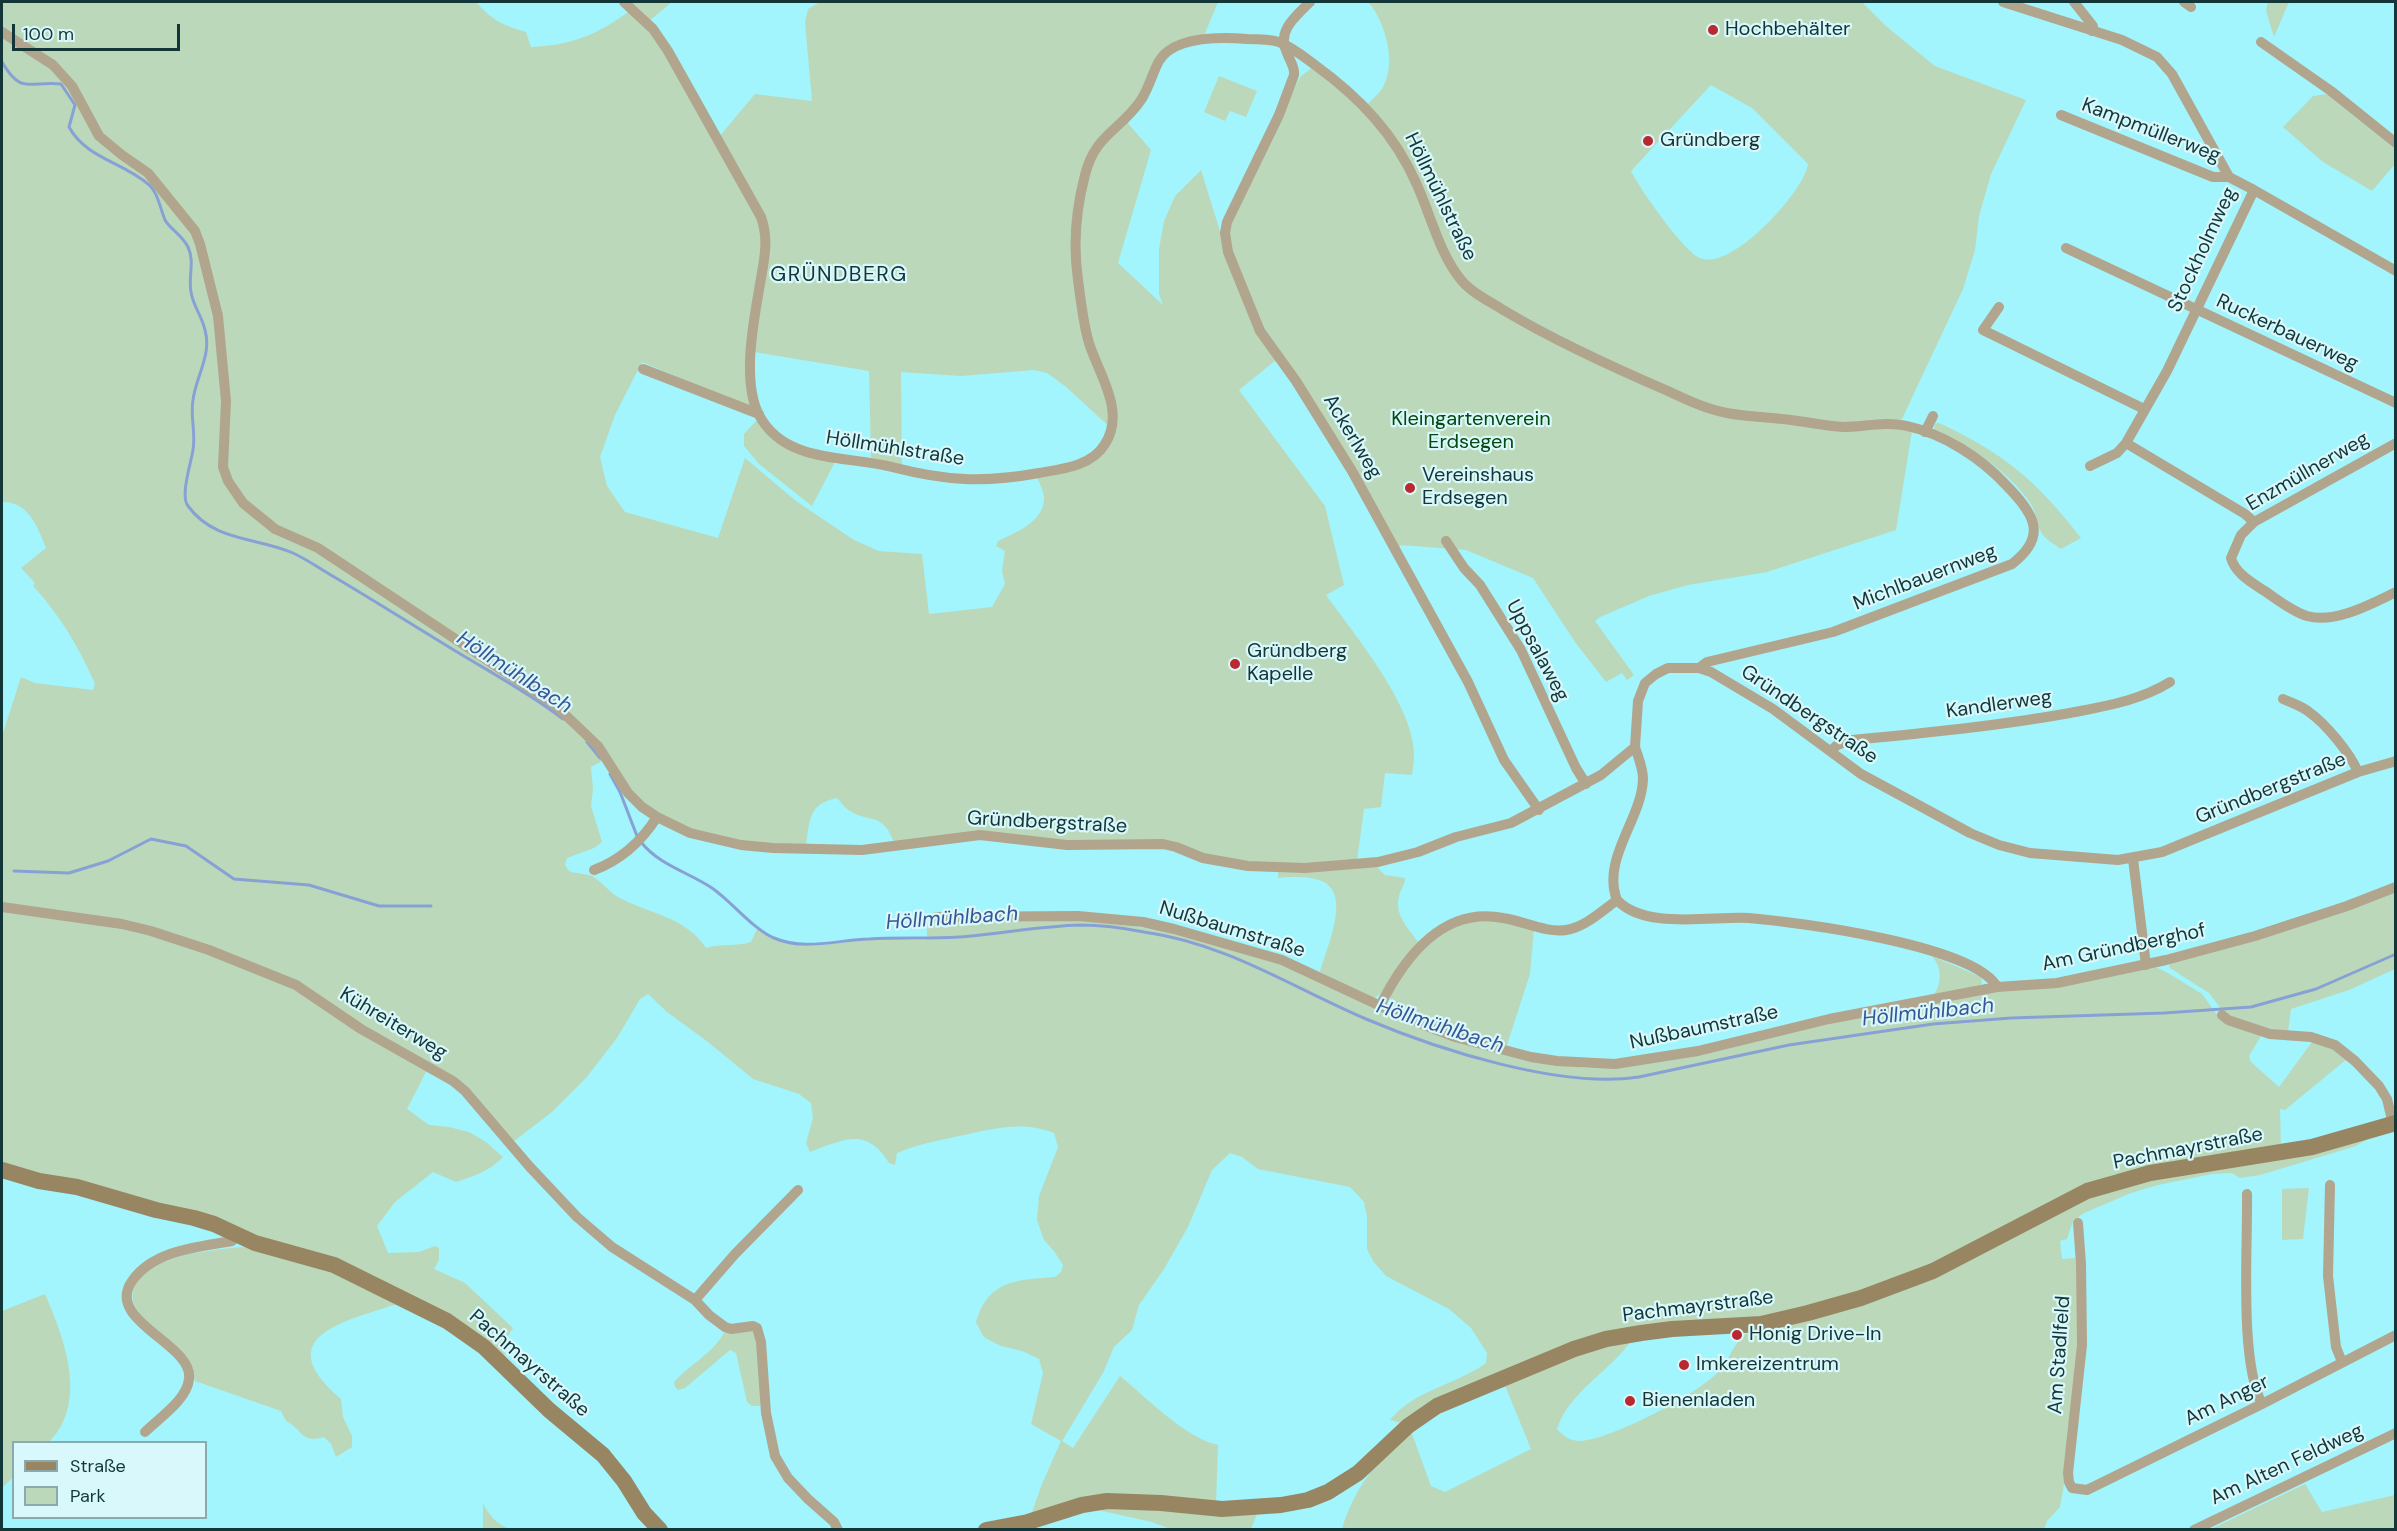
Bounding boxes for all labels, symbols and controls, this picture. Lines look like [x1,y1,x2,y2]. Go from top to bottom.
scale bar [15,12,183,50]
place label: Hochbehälter [1725,18,1850,42]
text: 100 m [23,22,74,46]
marker: Hochbehälter [1706,23,1720,37]
street label: Kampmüllerweg [2078,94,2224,168]
street label: Höllmühlstraße [1399,129,1481,265]
place label: Gründberg [1660,129,1760,153]
marker: Gründberg [1641,134,1655,148]
street label: Stockholmweg [2163,184,2243,316]
district label: GRÜNDBERG [770,262,908,288]
street label: Ruckerbauerweg [2212,290,2362,376]
street label: Ackerlweg [1317,390,1387,484]
park label: Kleingartenverein Erdsegen [1391,408,1551,455]
street label: Höllmühlstraße [824,426,966,472]
street label: Enzmüllnerweg [2242,427,2374,517]
place label: Vereinshaus Erdsegen [1422,464,1534,511]
marker: Vereinshaus Erdsegen [1403,481,1417,495]
street label: Michlbauernweg [1850,540,2000,616]
street label: Uppsalaweg [1500,596,1574,706]
water label: Höllmühlbach [452,626,576,720]
place label: Gründberg Kapelle [1247,640,1347,687]
marker: Gründberg Kapelle [1228,657,1242,671]
street label: Gründbergstraße [1736,660,1882,770]
street label: Kandlerweg [1944,686,2054,724]
street label: Gründbergstraße [2192,748,2350,830]
street label: Gründbergstraße [966,807,1128,839]
street label: Nußbaumstraße [1156,896,1308,964]
water label: Höllmühlbach [885,902,1019,936]
street label: Am Gründberghof [2040,919,2208,977]
street label: Kühreiterweg [335,983,451,1065]
water label: Höllmühlbach [1861,994,1995,1032]
water label: Höllmühlbach [1373,995,1507,1059]
street label: Nußbaumstraße [1628,1001,1780,1055]
street label: Pachmayrstraße [2111,1123,2265,1175]
street label: Pachmayrstraße [1621,1286,1775,1328]
street label: Am Stadlfeld [2044,1295,2076,1415]
street label: Pachmayrstraße [464,1305,594,1423]
place label: Honig Drive-In [1749,1323,1882,1347]
marker: Honig Drive-In [1730,1328,1744,1342]
place label: Imkereizentrum [1696,1353,1839,1377]
marker: Imkereizentrum [1677,1358,1691,1372]
street label: Am Anger [2181,1370,2273,1432]
place label: Bienenladen [1642,1389,1755,1413]
marker: Bienenladen [1623,1394,1637,1408]
street label: Am Alten Feldweg [2207,1419,2367,1511]
legend [12,1441,207,1519]
text: Straße [70,1454,126,1478]
text: Park [70,1484,106,1508]

